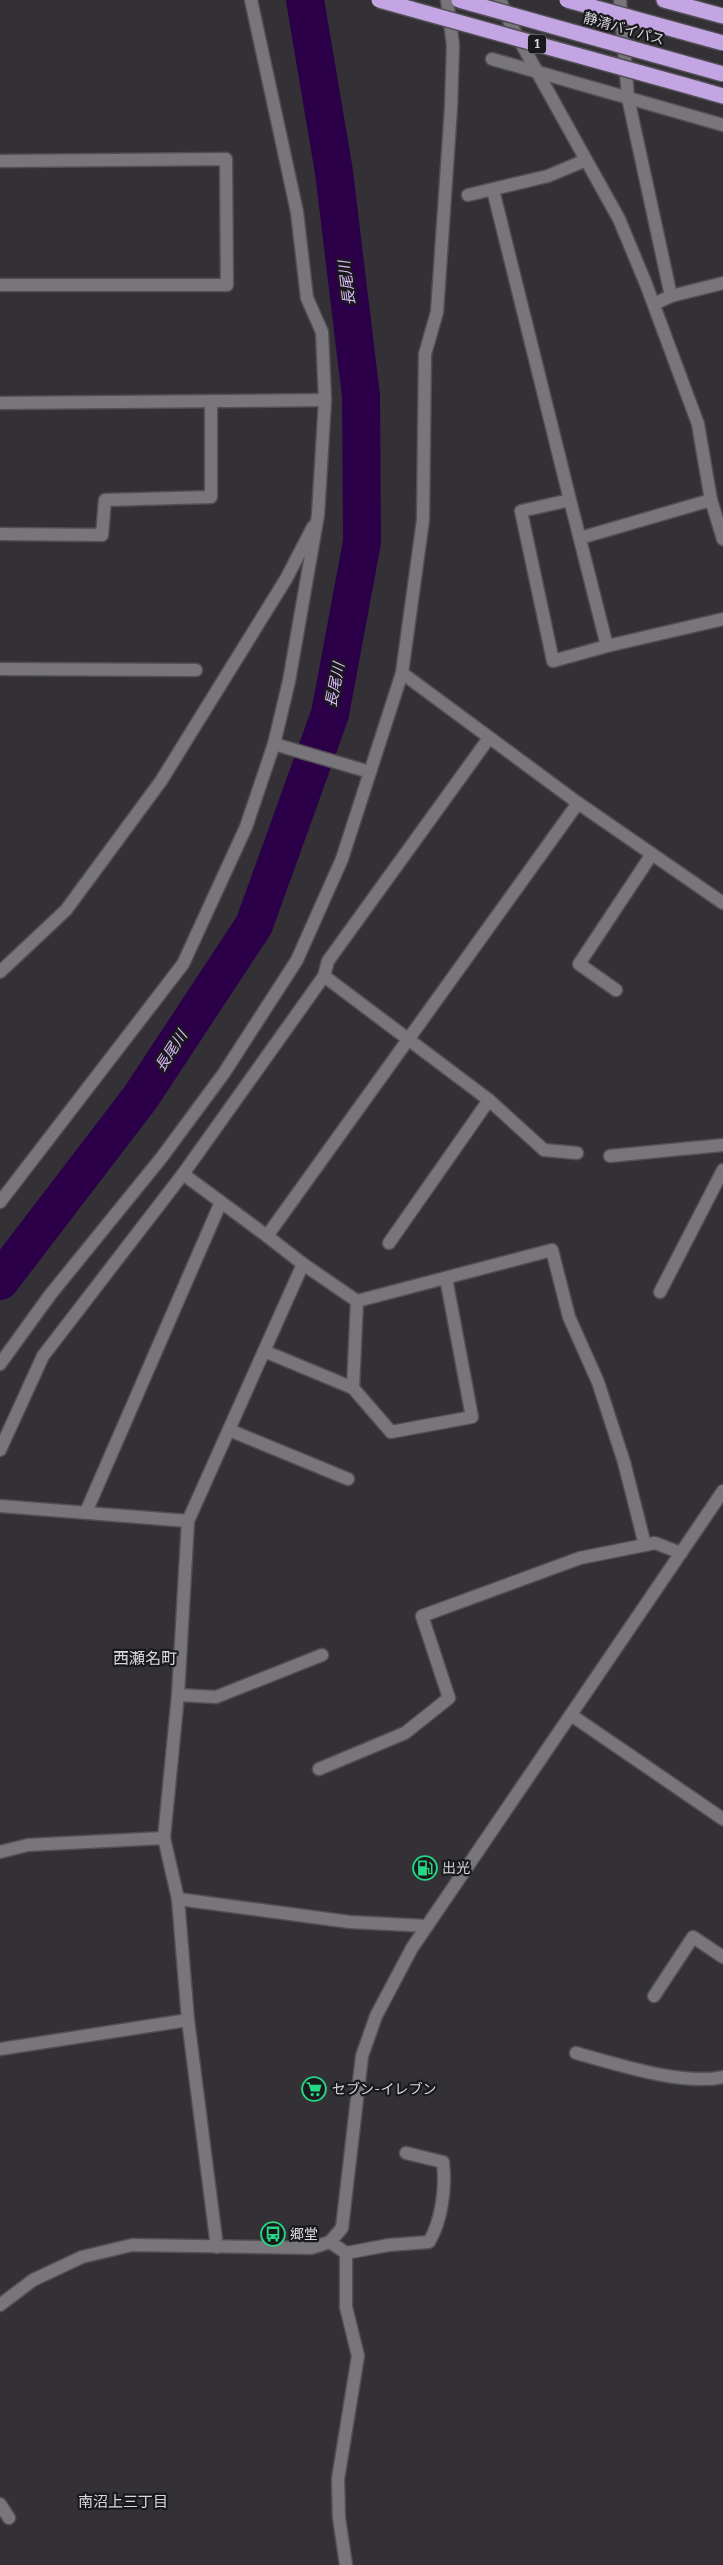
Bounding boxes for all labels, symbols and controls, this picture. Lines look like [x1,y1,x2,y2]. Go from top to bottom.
street label: 静清バイパス [581,9,667,49]
road number: 1 [528,34,546,54]
water label: 長尾川 [335,258,359,306]
water label: 長尾川 [322,659,349,709]
water label: 長尾川 [151,1026,192,1075]
district label: 西瀬名町 [113,1649,177,1668]
fuel station icon: 出光 [412,1855,438,1881]
place label: 出光 [442,1860,470,1877]
supermarket icon: セブン-イレブン [301,2076,327,2102]
place label: セブン-イレブン [332,2081,436,2098]
bus stop icon: 郷堂 [260,2221,286,2247]
place label: 郷堂 [290,2226,318,2243]
district label: 南沼上三丁目 [78,2493,168,2511]

